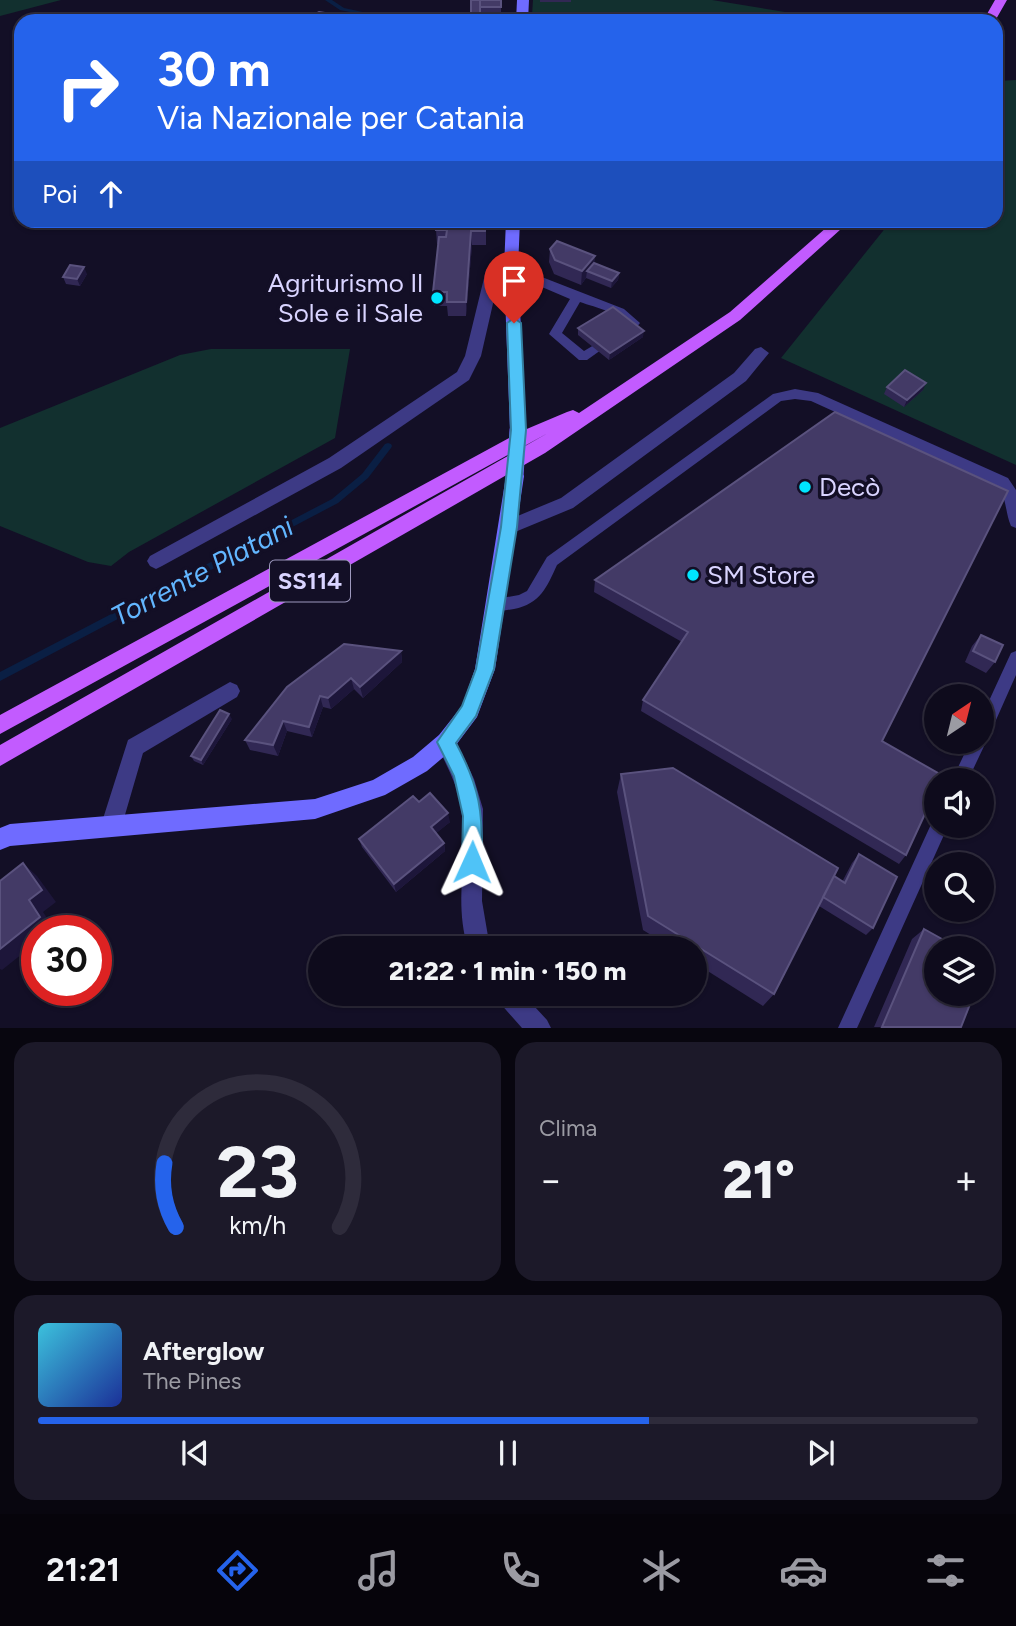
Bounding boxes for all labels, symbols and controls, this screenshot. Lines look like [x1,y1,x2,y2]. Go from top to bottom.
text: 30 m [157,39,270,98]
icon: right [42,42,133,133]
text: Via Nazionale per Catania [157,99,525,137]
icon: ahead [92,175,130,213]
text: Poi [42,178,78,210]
pin [484,251,544,323]
icon: arrive [495,262,533,300]
place label: Agriturismo Il Sole e il Sale [268,267,423,329]
marker: Agriturismo Il Sole e il Sale [429,290,445,306]
place label: Decò [819,471,880,503]
marker: Decò [797,479,813,495]
water label: Torrente Platani [105,509,299,633]
place label: SM Store [707,559,815,591]
road number: SS114 [270,560,350,602]
marker: SM Store [685,567,701,583]
north arrow [924,684,994,754]
map controls [924,684,994,1006]
button: sound [924,768,994,838]
position arrow [435,825,509,899]
button: search [924,852,994,922]
speed limit sign: 30 [21,915,112,1006]
button: layers [924,936,994,1006]
text: 21:22 · 1 min · 150 m [389,955,626,987]
text: Clima [539,1114,597,1142]
text: 23 [216,1129,299,1216]
text: 21° [722,1149,795,1211]
text: − [539,1157,563,1203]
text: + [954,1157,978,1203]
text: km/h [229,1210,286,1240]
text: Afterglow [143,1335,265,1367]
text: The Pines [143,1367,242,1395]
icon: previous [176,1434,214,1472]
icon: pause [489,1434,527,1472]
icon: next [802,1434,840,1472]
icon: directions [213,1546,262,1595]
icon: music [354,1546,403,1595]
icon: phone [496,1546,545,1595]
icon: climate [637,1546,686,1595]
icon: car [779,1546,828,1595]
icon: filters [921,1546,970,1595]
text: 21:21 [46,1551,120,1589]

